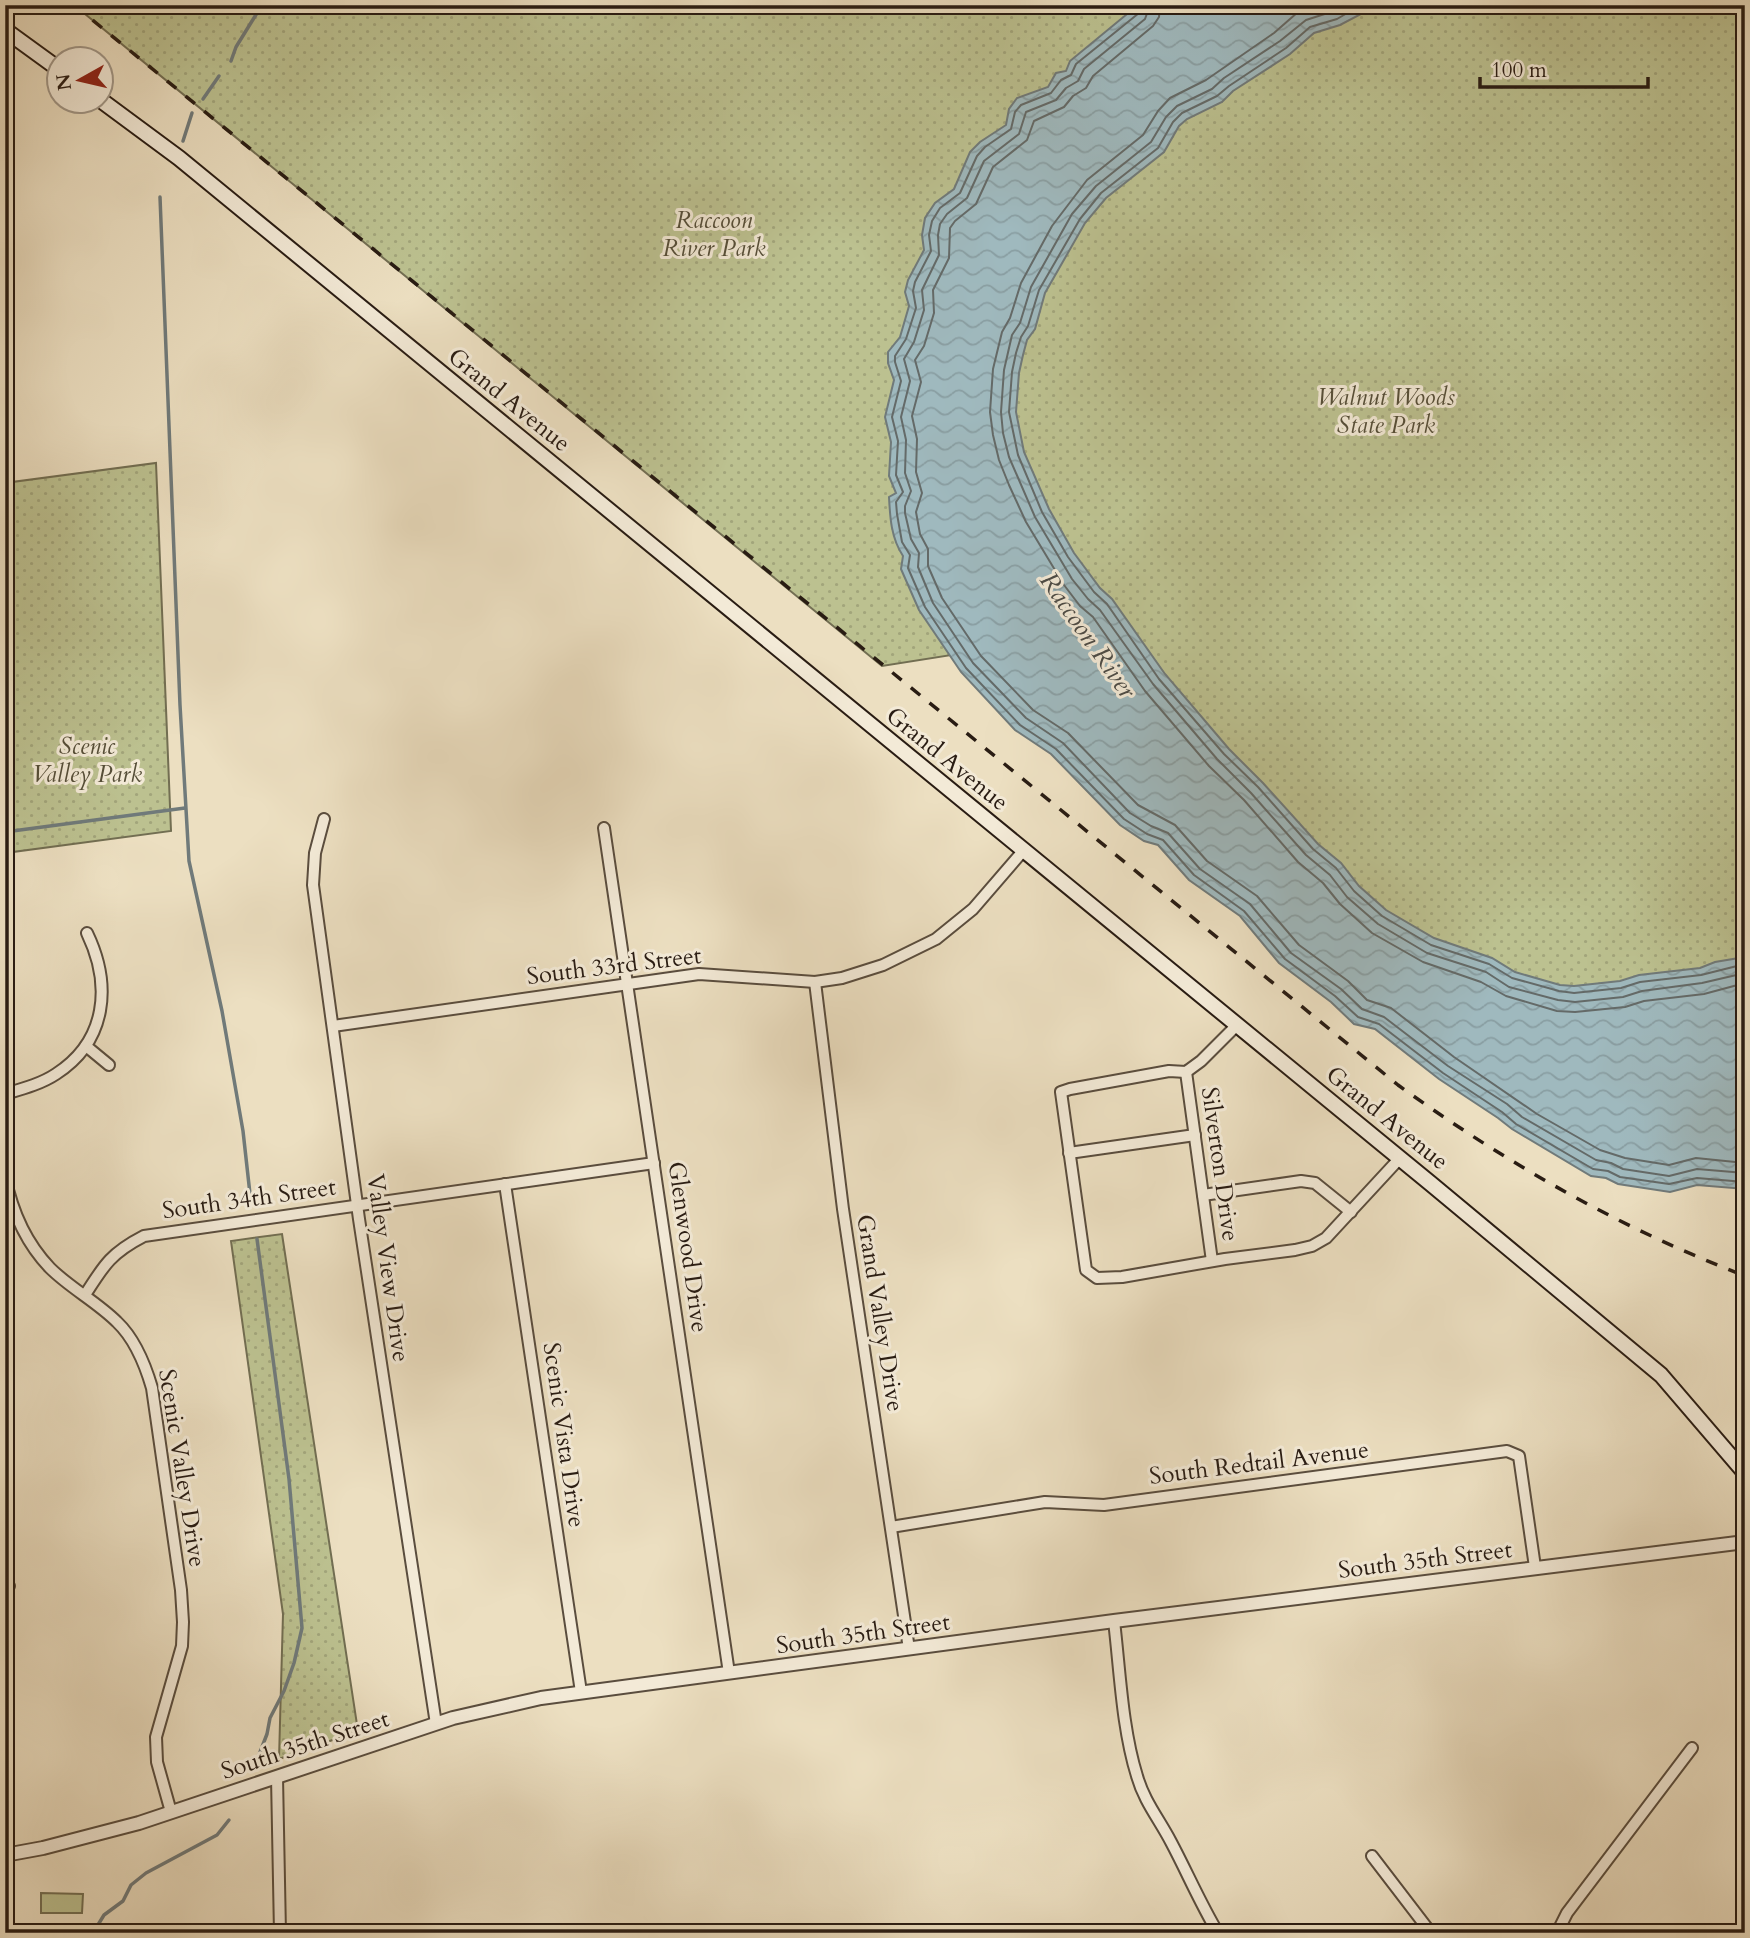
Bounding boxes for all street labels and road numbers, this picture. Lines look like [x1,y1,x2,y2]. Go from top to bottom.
street label: Grand Avenue [441,340,577,460]
street label: Grand Avenue [879,699,1015,819]
street label: South 33rd Street [525,939,704,993]
street label: Grand Avenue [1319,1058,1455,1178]
street label: Silverton Drive [1193,1085,1247,1243]
street label: Glenwood Drive [660,1159,716,1335]
street label: South 34th Street [160,1170,338,1228]
street label: Valley View Drive [358,1172,418,1364]
street label: Grand Valley Drive [848,1212,912,1414]
street label: Scenic Vista Drive [535,1340,593,1530]
street label: Scenic Valley Drive [150,1367,214,1569]
street label: South Redtail Avenue [1147,1433,1371,1493]
street label: South 35th Street [1336,1533,1514,1587]
street label: South 35th Street [774,1605,952,1663]
street label: South 35th Street [217,1702,394,1788]

